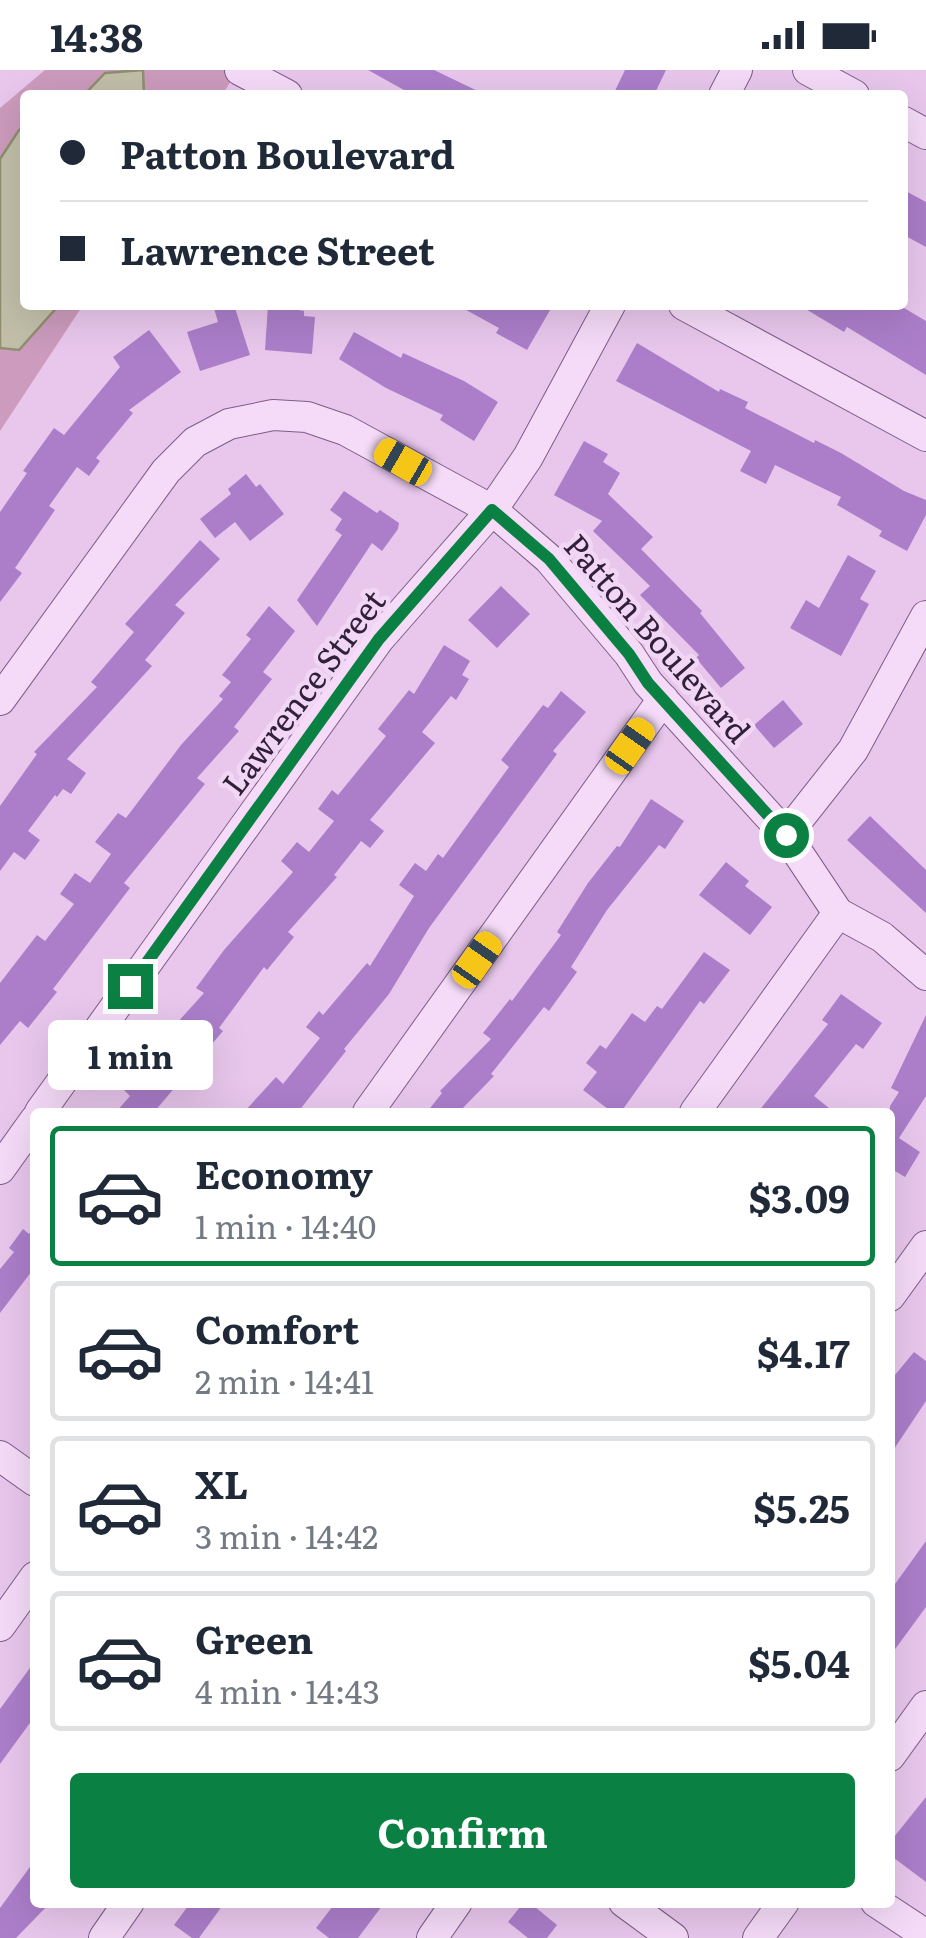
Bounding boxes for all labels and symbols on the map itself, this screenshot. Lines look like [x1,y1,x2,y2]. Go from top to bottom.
car [370,434,436,490]
street label: Patton Boulevard [554,522,764,752]
street label: Lawrence Street [209,578,395,804]
car [601,713,659,779]
route start [764,813,809,858]
car [448,927,506,993]
route end [108,964,153,1009]
callout: 1 min [48,1021,212,1091]

